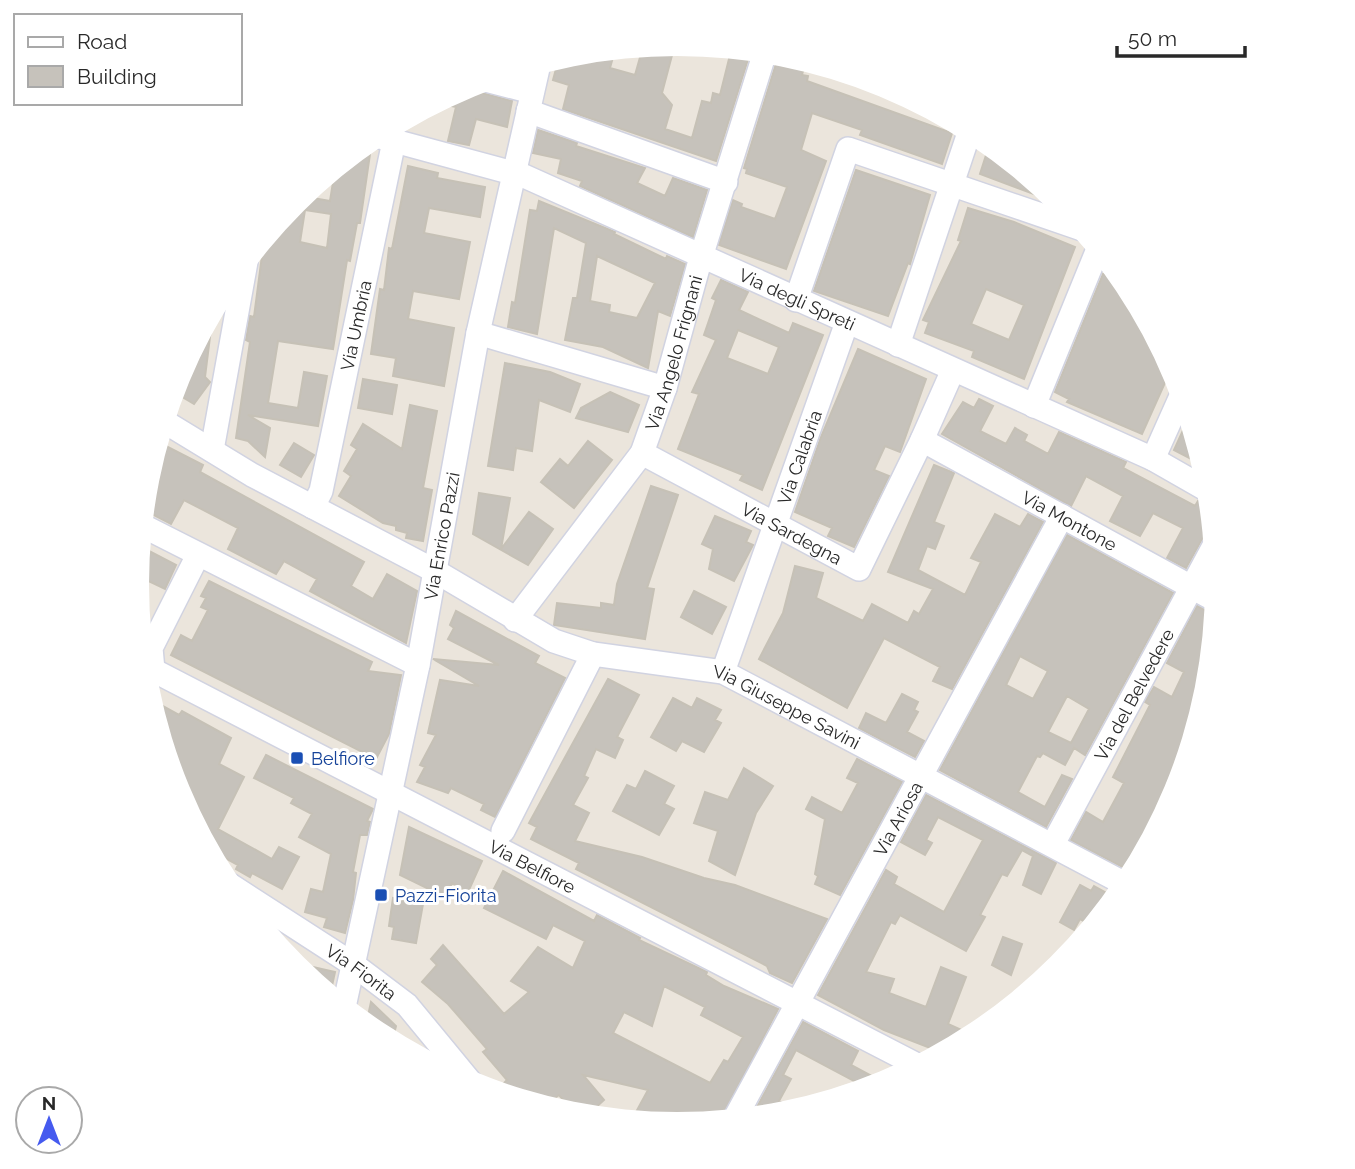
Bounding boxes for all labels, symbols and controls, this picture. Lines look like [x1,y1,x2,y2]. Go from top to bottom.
legend [14,14,242,105]
scale bar [1117,14,1245,58]
text: 50 m [1128,26,1177,51]
text: Road [77,29,127,54]
text: Building [77,64,157,89]
street label: Via degli Spreti [736,264,859,334]
street label: Via Angelo Frignani [640,273,706,433]
street label: Via Umbria [336,278,375,373]
street label: Via Calabria [773,407,826,507]
street label: Via Enrico Pazzi [419,470,463,602]
street label: Via Montone [1018,486,1121,555]
street label: Via Sardegna [738,498,846,568]
street label: Via del Belvedere [1090,625,1178,764]
street label: Via Giuseppe Savini [712,660,864,753]
place label: Belfiore [311,748,375,769]
marker: Belfiore [289,750,305,766]
street label: Via Ariosa [869,778,926,859]
street label: Via Belfiore [486,835,579,897]
place label: Pazzi-Fiorita [395,885,496,906]
marker: Pazzi-Fiorita [373,887,389,903]
street label: Via Fiorita [322,939,401,1004]
north arrow [14,1085,84,1155]
text: N [42,1092,56,1114]

